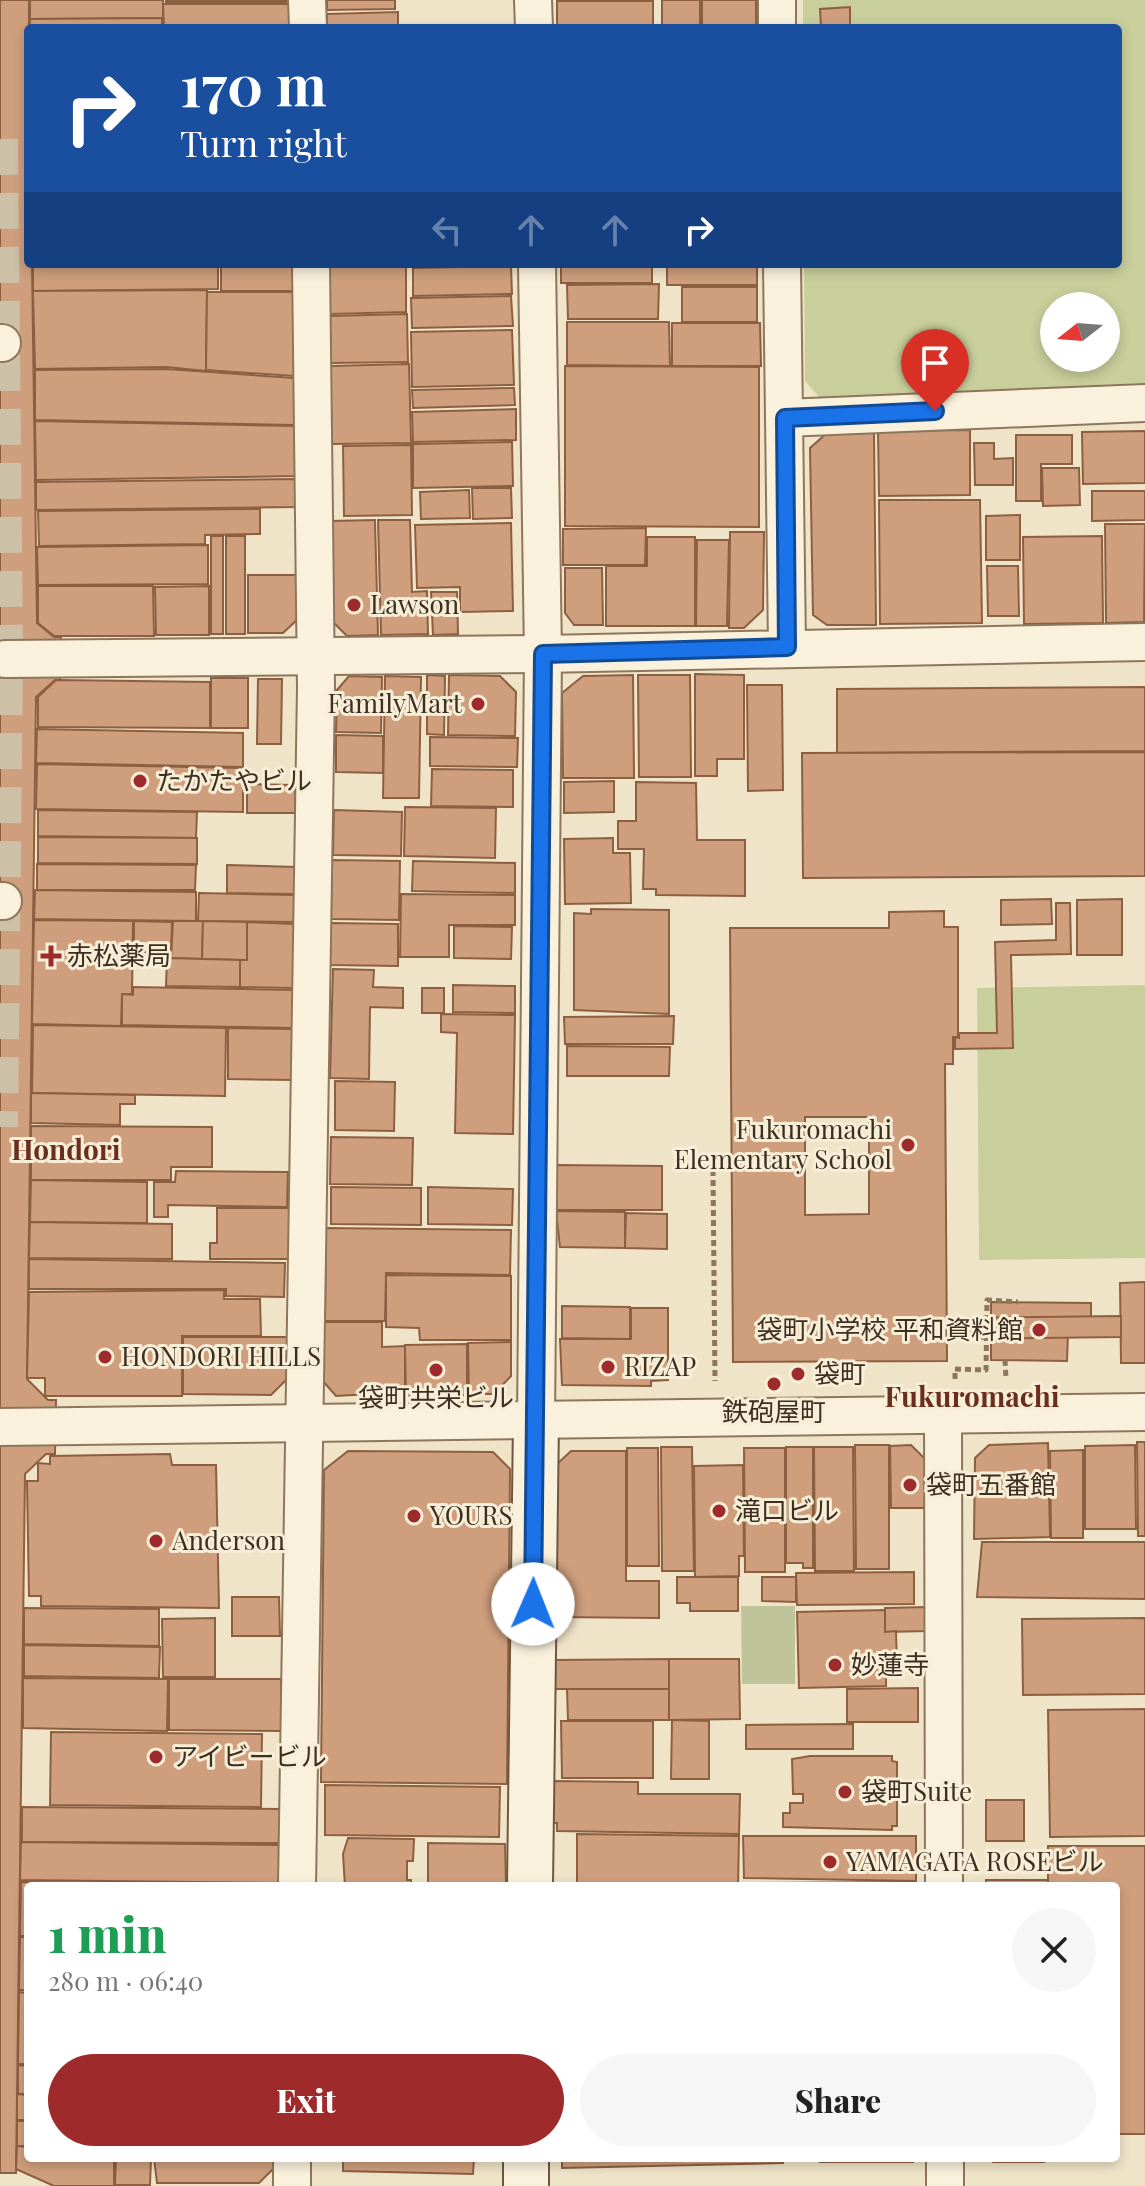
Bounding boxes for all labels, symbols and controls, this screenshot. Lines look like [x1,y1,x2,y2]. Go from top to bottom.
text: 170 m [180,46,327,121]
icon: right [48,56,152,160]
text: Turn right [180,118,347,166]
icon: left [425,208,469,252]
icon: ahead [509,208,553,252]
icon: ahead [593,208,637,252]
icon: right [677,208,721,252]
north arrow [1040,292,1120,372]
map controls [1040,292,1120,372]
pin [901,329,969,411]
icon: arrive [913,341,957,385]
place label: Lawson [370,586,460,621]
marker: Lawson [345,596,363,614]
place label: FamilyMart [328,685,463,720]
marker: FamilyMart [469,695,487,713]
place label: たかたやビル [156,762,312,797]
marker: たかたやビル [131,772,149,790]
place label: 赤松薬局 [67,937,171,972]
marker: 赤松薬局 [42,947,60,965]
place label: Fukuromachi Elementary School [674,1111,892,1176]
district label: Hondori [11,1130,121,1167]
marker: Fukuromachi Elementary School [899,1136,917,1154]
place label: 袋町小学校 平和資料館 [757,1311,1023,1346]
marker: 袋町小学校 平和資料館 [1030,1321,1048,1339]
place label: HONDORI HILLS [121,1338,321,1373]
marker: HONDORI HILLS [96,1348,114,1366]
place label: RIZAP [624,1348,696,1383]
place label: 袋町 [814,1355,866,1390]
marker: RIZAP [599,1358,617,1376]
marker: 袋町共栄ビル [427,1361,445,1379]
marker: 袋町 [789,1365,807,1383]
marker: 鉄砲屋町 [765,1375,783,1393]
district label: Fukuromachi [885,1377,1060,1414]
place label: 袋町共栄ビル [358,1379,514,1414]
place label: 鉄砲屋町 [722,1393,826,1428]
place label: 袋町五番館 [926,1466,1056,1501]
marker: 袋町五番館 [901,1476,919,1494]
place label: 滝口ビル [735,1492,839,1527]
place label: YOURS [429,1497,513,1532]
marker: 滝口ビル [710,1502,728,1520]
marker: YOURS [405,1507,423,1525]
place label: Anderson [171,1522,286,1557]
marker: Anderson [147,1532,165,1550]
position arrow [491,1562,575,1646]
place label: 妙蓮寺 [851,1646,929,1681]
marker: 妙蓮寺 [826,1656,844,1674]
place label: アイビービル [172,1738,327,1773]
marker: アイビービル [147,1748,165,1766]
place label: 袋町Suite [861,1773,972,1808]
marker: 袋町Suite [836,1783,854,1801]
place label: YAMAGATA ROSEビル [845,1843,1104,1878]
marker: YAMAGATA ROSEビル [821,1853,839,1871]
text: 1 min [48,1901,166,1965]
button: close [1012,1908,1096,1992]
text: 280 m · 06:40 [48,1963,203,1998]
button: Exit [48,2054,564,2146]
button: Share [580,2054,1096,2146]

